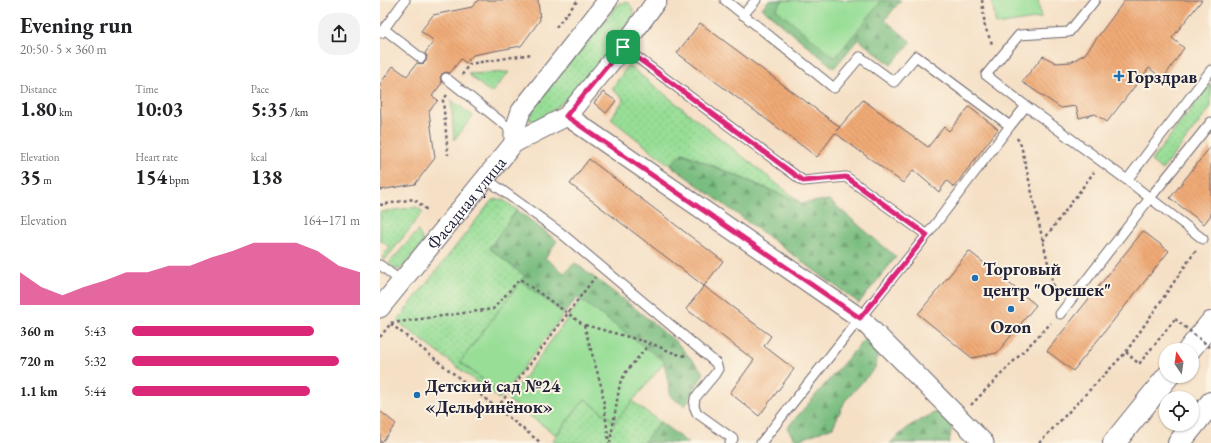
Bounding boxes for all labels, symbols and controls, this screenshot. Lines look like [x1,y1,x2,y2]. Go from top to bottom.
text: Evening run [20,11,133,40]
button: share [318,13,360,55]
pin [606,30,640,64]
icon: arrive [612,36,634,58]
text: 20:50 · 5 × 360 m [20,41,107,58]
place label: Горздрав [1127,65,1198,88]
marker: Горздрав [1114,71,1124,81]
text: Distance [20,82,57,96]
text: Time [135,82,158,96]
text: Pace [251,82,269,96]
text: 1.80 [20,96,57,122]
text: 10:03 [135,96,183,122]
text: 5:35 [251,96,288,122]
text: km [57,105,73,119]
text: /km [288,105,308,119]
text: Elevation [20,150,60,164]
text: Heart rate [135,150,178,164]
text: kcal [251,150,267,164]
street label: Фасадная улица [421,150,511,254]
text: 35 [20,164,41,190]
text: 154 [135,164,167,190]
text: 138 [251,164,282,190]
text: m [41,173,52,187]
text: bpm [167,173,189,187]
text: Elevation [20,212,67,229]
text: 164–171 m [303,212,360,229]
place label: Торговый центр "Орешек" [983,257,1111,301]
marker: Торговый центр "Орешек" [970,273,980,283]
marker: Ozon [1006,304,1016,314]
place label: Ozon [991,315,1031,338]
text: 360 m [20,323,54,340]
text: 5:43 [84,323,106,340]
north arrow [1159,343,1199,383]
map controls [1159,343,1199,431]
text: 720 m [20,353,54,370]
text: 5:32 [84,353,106,370]
place label: Детский сад №24 «Дельфинёнок» [425,374,561,418]
text: 1.1 km [20,383,58,400]
text: 5:44 [84,383,106,400]
marker: Детский сад №24 «Дельфинёнок» [412,390,422,400]
button: locate [1159,391,1199,431]

